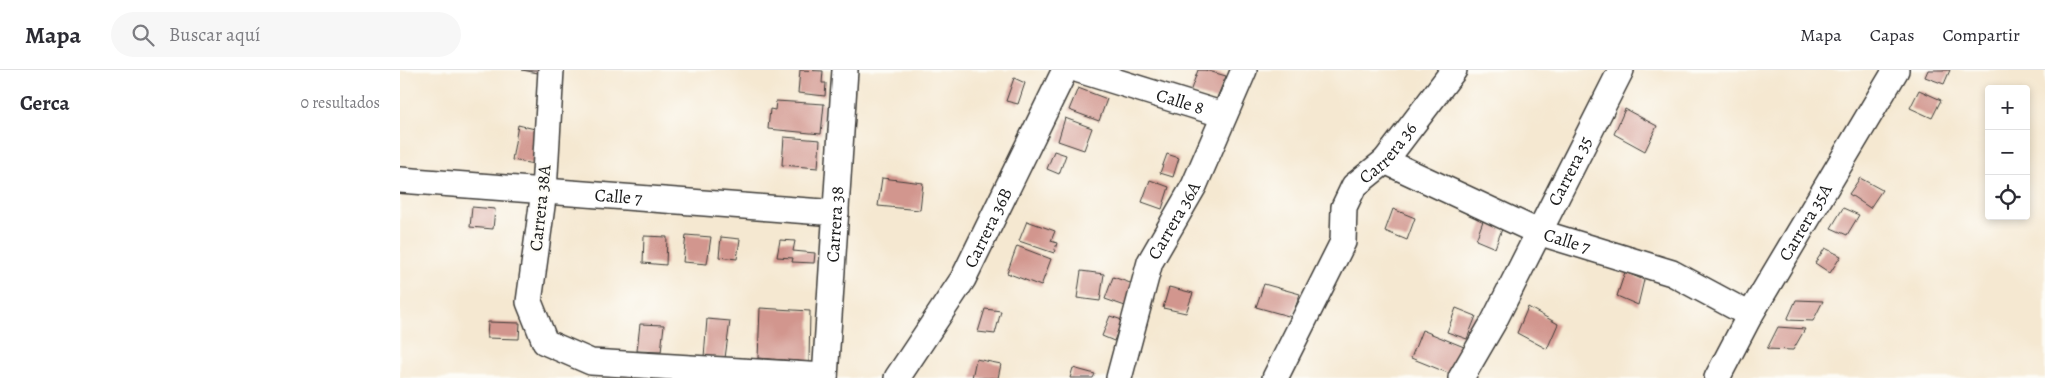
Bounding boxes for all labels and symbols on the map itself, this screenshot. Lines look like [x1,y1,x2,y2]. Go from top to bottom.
street label: Calle 8 [1153,83,1207,120]
street label: Carrera 36 [1354,117,1422,189]
street label: Carrera 35 [1542,132,1598,210]
street label: Carrera 38A [524,163,557,252]
street label: Carrera 36A [1142,177,1206,264]
street label: Carrera 35A [1773,179,1838,265]
street label: Calle 7 [594,183,644,210]
street label: Carrera 36B [958,184,1018,272]
street label: Carrera 38 [821,185,849,263]
street label: Calle 7 [1541,222,1594,259]

